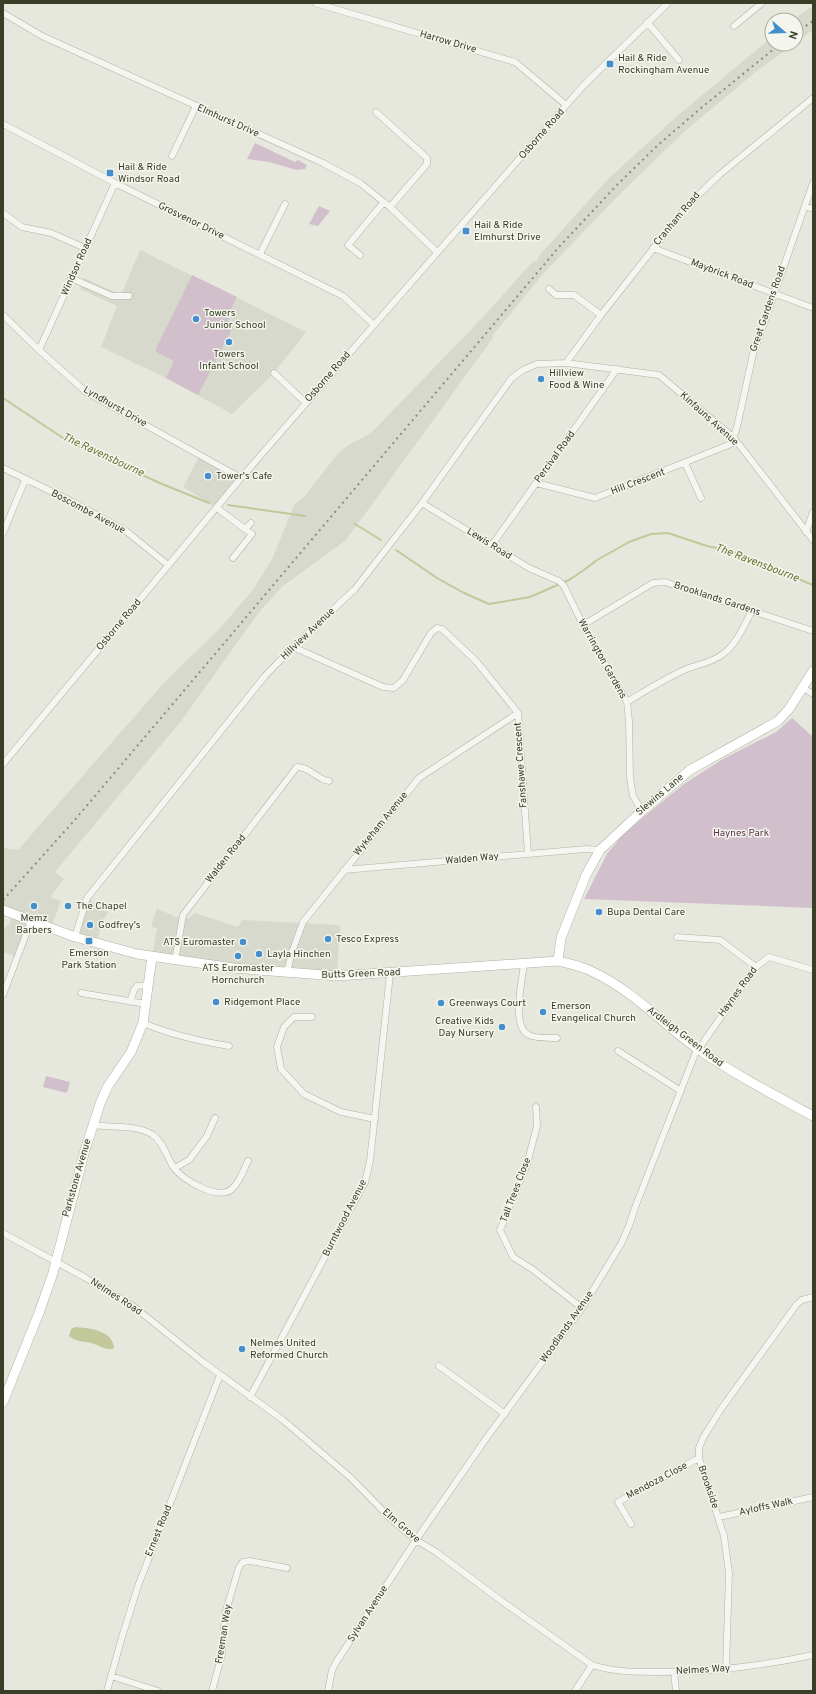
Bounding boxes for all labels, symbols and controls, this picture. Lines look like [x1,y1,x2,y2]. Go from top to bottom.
north arrow [764,12,804,52]
street label: Harrow Drive [418,28,478,56]
text: N [785,29,800,41]
place label: Hail & Ride Rockingham Avenue [618,52,709,77]
marker: Hail & Ride Rockingham Avenue [605,59,615,69]
street label: Elmhurst Drive [195,102,261,140]
street label: Osborne Road [516,106,568,162]
place label: Hail & Ride Windsor Road [118,161,180,186]
marker: Hail & Ride Windsor Road [105,168,115,178]
street label: Cranham Road [651,189,703,249]
street label: Grosvenor Drive [156,199,226,243]
place label: Hail & Ride Elmhurst Drive [474,219,541,244]
marker: Hail & Ride Elmhurst Drive [461,226,471,236]
street label: Windsor Road [58,236,96,298]
street label: Maybrick Road [689,256,755,292]
street label: Great Gardens Road [747,264,789,354]
place label: Towers Junior School [204,307,266,332]
marker: Towers Junior School [191,314,201,324]
marker: Towers Infant School [224,337,234,347]
place label: Towers Infant School [199,348,259,373]
street label: Osborne Road [302,349,354,405]
place label: Hillview Food & Wine [549,367,604,392]
marker: Hillview Food & Wine [536,374,546,384]
street label: Lyndhurst Drive [81,383,149,431]
street label: Kinfauns Avenue [677,389,741,449]
street label: Percival Road [532,428,578,486]
water label: The Ravensbourne [60,430,146,480]
street label: Hill Crescent [609,466,667,498]
place label: Tower's Cafe [216,470,272,483]
marker: Tower's Cafe [203,471,213,481]
street label: Boscombe Avenue [49,487,127,537]
street label: Lewis Road [464,525,514,563]
water label: The Ravensbourne [713,541,801,586]
street label: Brooklands Gardens [672,579,762,619]
street label: Osborne Road [94,596,144,654]
street label: Hillview Avenue [278,605,338,663]
street label: Warrington Gardens [575,617,630,702]
street label: Fanshawe Crescent [512,721,530,808]
street label: Slewins Lane [633,771,687,819]
street label: Wykeham Avenue [351,789,411,859]
park label: Haynes Park [713,827,769,840]
street label: Walden Road [203,832,249,886]
street label: Walden Way [445,850,499,868]
place label: The Chapel [76,900,127,913]
marker: Memz Barbers [29,901,39,911]
marker: The Chapel [63,901,73,911]
place label: Bupa Dental Care [607,906,685,919]
marker: Bupa Dental Care [594,907,604,917]
place label: Memz Barbers [16,912,52,937]
place label: Godfrey's [98,919,141,932]
marker: Godfrey's [85,920,95,930]
place label: Tesco Express [336,933,399,946]
marker: Tesco Express [323,934,333,944]
marker: Emerson Park Station [84,936,94,946]
place label: ATS Euromaster [163,936,235,949]
marker: ATS Euromaster [238,937,248,947]
place label: Emerson Park Station [62,947,116,972]
place label: Layla Hinchen [267,948,331,961]
marker: Layla Hinchen [254,949,264,959]
marker: ATS Euromaster Hornchurch [233,951,243,961]
place label: ATS Euromaster Hornchurch [202,962,274,987]
street label: Haynes Road [716,964,760,1020]
street label: Butts Green Road [321,966,401,982]
place label: Ridgemont Place [224,996,300,1009]
marker: Ridgemont Place [211,997,221,1007]
place label: Greenways Court [449,997,526,1010]
marker: Greenways Court [436,998,446,1008]
place label: Emerson Evangelical Church [551,1000,636,1025]
street label: Ardleigh Green Road [644,1004,726,1070]
marker: Emerson Evangelical Church [538,1007,548,1017]
place label: Creative Kids Day Nursery [435,1015,494,1040]
marker: Creative Kids Day Nursery [497,1022,507,1032]
street label: Parkstone Avenue [60,1137,94,1219]
street label: Tall Trees Close [498,1156,534,1224]
street label: Burntwood Avenue [320,1177,370,1259]
street label: Nelmes Road [88,1275,144,1319]
street label: Woodlands Avenue [537,1289,597,1365]
place label: Nelmes United Reformed Church [250,1337,328,1362]
marker: Nelmes United Reformed Church [237,1344,247,1354]
street label: Mendoza Close [624,1459,690,1503]
street label: Brookside [695,1464,721,1510]
street label: Ayloffs Walk [738,1495,794,1519]
street label: Ernest Road [143,1503,175,1559]
street label: Elm Grove [379,1506,423,1546]
street label: Sylvan Avenue [345,1583,391,1645]
street label: Freeman Way [213,1603,235,1665]
street label: Nelmes Way [675,1662,731,1678]

